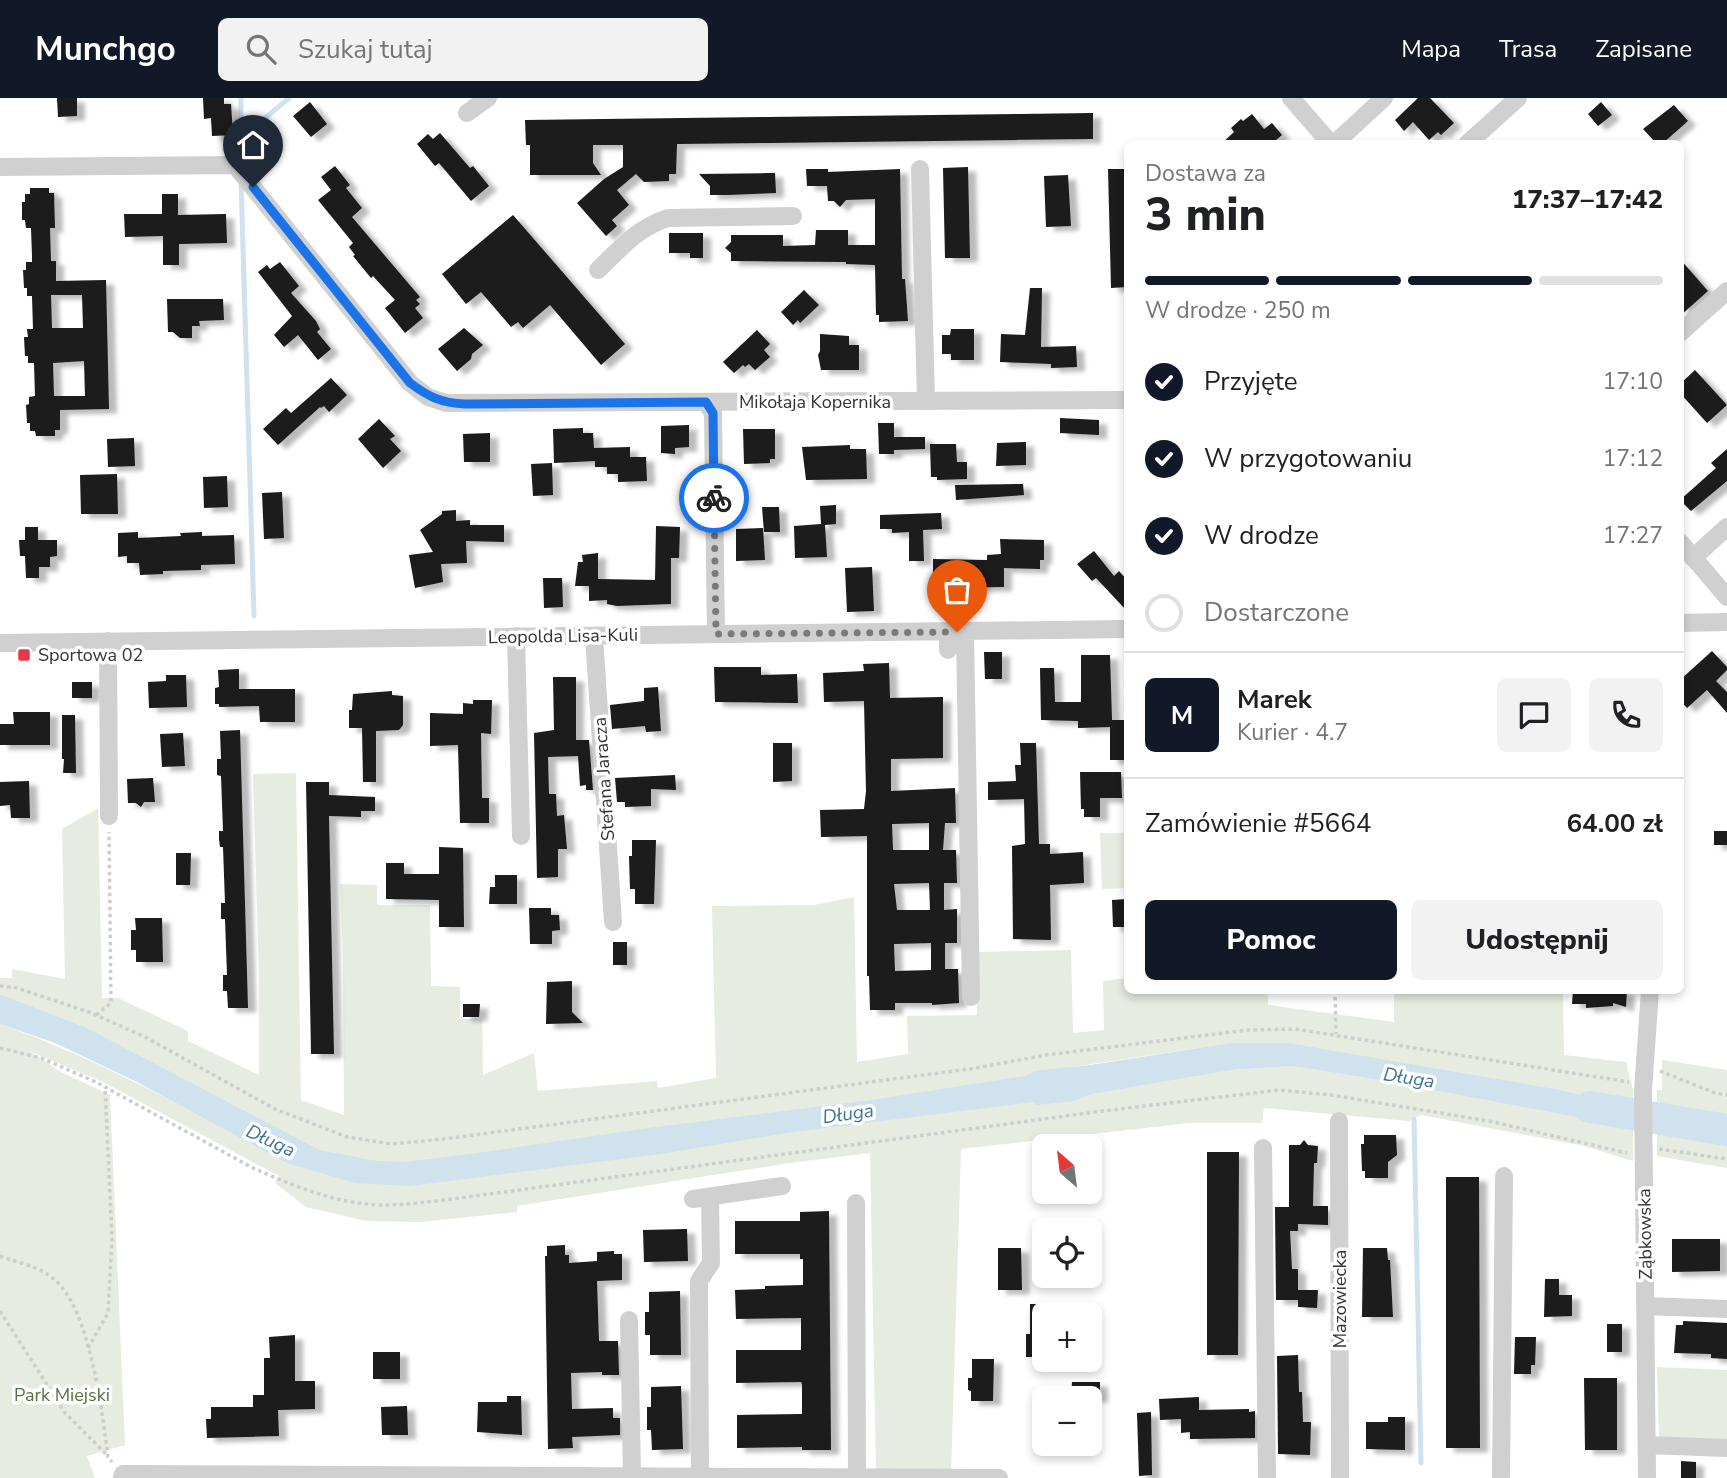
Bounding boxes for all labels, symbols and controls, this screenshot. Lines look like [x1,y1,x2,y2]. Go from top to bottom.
search box [218,18,708,81]
text: Munchgo [35,27,176,72]
icon: search [242,30,280,68]
text: Szukaj tutaj [298,32,433,67]
text: Mapa [1401,33,1461,65]
text: Trasa [1499,33,1557,65]
text: Zapisane [1595,33,1692,65]
pin [223,115,283,187]
icon: home [234,126,272,164]
text: Dostawa za [1145,158,1266,189]
text: 17:37–17:42 [1512,182,1663,217]
text: 3 min [1145,183,1266,246]
text: W drodze · 250 m [1145,295,1331,326]
icon: check [1145,363,1183,401]
text: Przyjęte [1204,364,1298,399]
text: 17:10 [1603,366,1663,397]
street label: Mikołaja Kopernika [739,390,891,414]
icon: check [1145,440,1183,478]
text: W przygotowaniu [1204,441,1412,476]
text: 17:12 [1603,443,1663,474]
courier [679,463,749,533]
icon: bike [695,479,733,517]
icon: check [1145,517,1183,555]
text: W drodze [1204,518,1319,553]
text: 17:27 [1603,520,1663,551]
pin [927,560,987,632]
icon: bag [938,571,976,609]
text: Dostarczone [1204,595,1349,630]
street label: Leopolda Lisa-Kuli [488,623,638,649]
place label: Sportowa 02 [38,643,143,667]
marker: Sportowa 02 [16,647,32,663]
button: chat [1497,678,1571,752]
button: phone [1589,678,1663,752]
text: Marek [1237,682,1312,717]
text: M [1171,698,1193,733]
street label: Stefana Jaracza [588,716,620,842]
text: Kurier · 4.7 [1237,717,1348,748]
text: Zamówienie #5664 [1145,806,1371,841]
text: 64.00 zł [1567,806,1663,841]
button: Pomoc [1145,900,1397,980]
button: Udostępnij [1411,900,1663,980]
water label: Długa [1381,1061,1436,1095]
water label: Długa [821,1098,875,1130]
water label: Długa [242,1118,299,1164]
north arrow [1032,1134,1102,1204]
map controls [1032,1134,1102,1456]
street label: Ząbkowska [1632,1188,1658,1280]
button: locate [1032,1218,1102,1288]
street label: Mazowiecka [1328,1250,1352,1348]
button: + [1032,1302,1102,1372]
park label: Park Miejski [14,1383,110,1407]
button: − [1032,1386,1102,1456]

